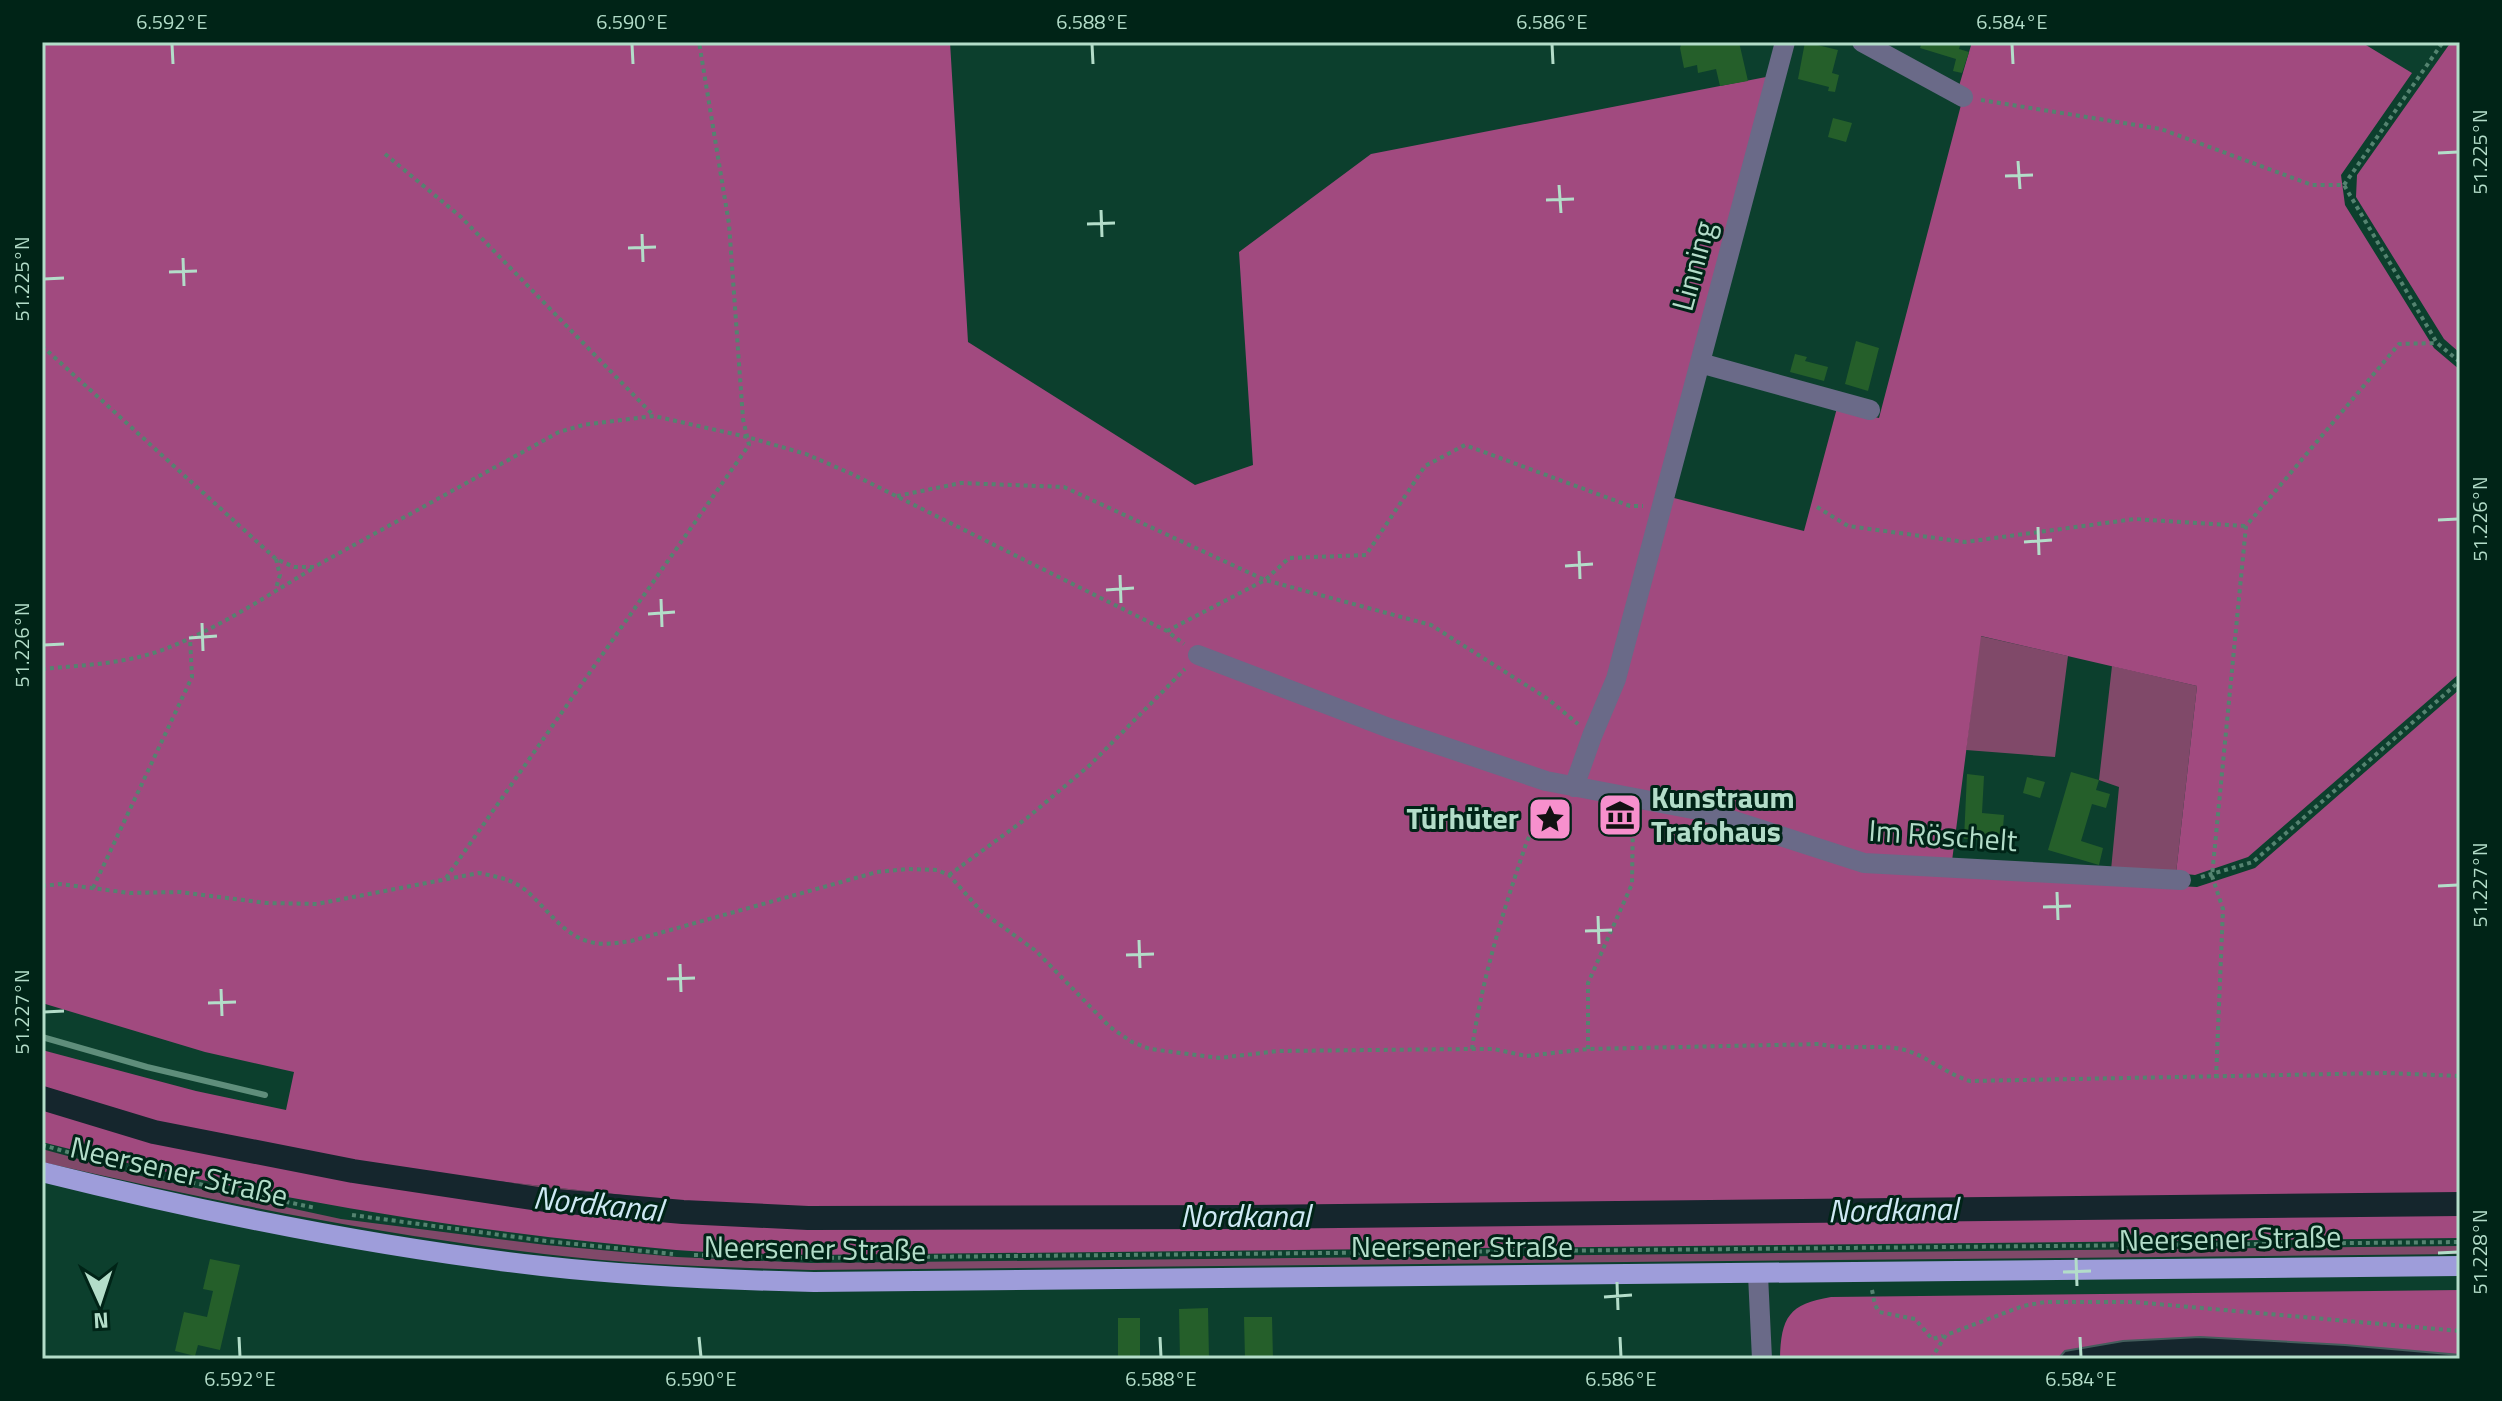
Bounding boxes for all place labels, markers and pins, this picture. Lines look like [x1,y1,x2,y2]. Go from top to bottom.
place label: Kunstraum Trafohaus [1651,774,1795,854]
museum icon: Kunstraum Trafohaus [1596,791,1644,839]
place label: Türhüter [1407,795,1519,841]
place icon: Türhüter [1526,795,1574,843]

